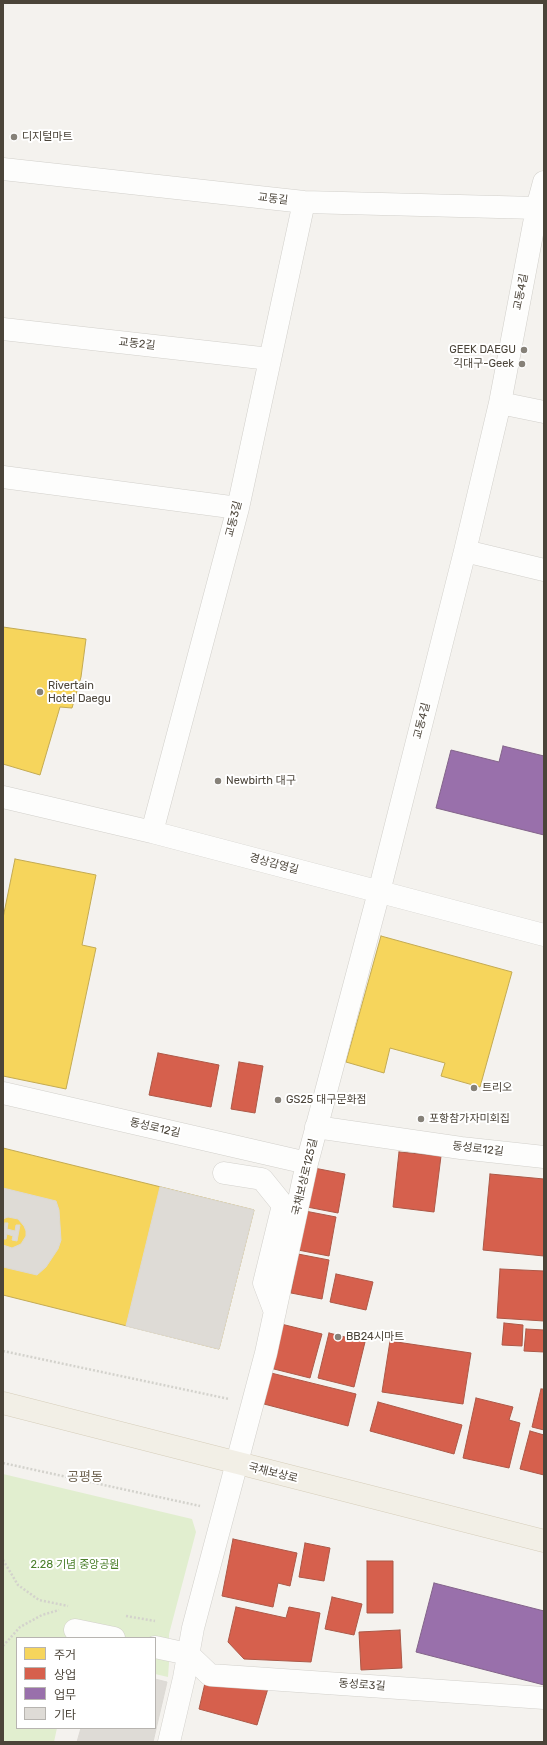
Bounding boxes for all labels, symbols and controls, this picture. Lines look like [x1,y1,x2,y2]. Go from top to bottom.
place label: 디지털마트 [22,130,73,144]
marker: 디지털마트 [9,132,19,142]
street label: 교동길 [257,191,289,207]
street label: 교동4길 [511,272,531,312]
street label: 교동2길 [118,336,156,352]
place label: GEEK DAEGU [449,343,516,357]
marker: GEEK DAEGU [519,345,529,355]
place label: 긱대구-Geek [453,357,514,371]
marker: 긱대구-Geek [517,359,527,369]
street label: 교동3길 [223,499,245,539]
place label: Rivertain Hotel Daegu [48,679,111,705]
marker: Rivertain Hotel Daegu [35,687,45,697]
street label: 교동4길 [411,701,433,741]
place label: Newbirth 대구 [226,774,296,788]
marker: Newbirth 대구 [213,776,223,786]
street label: 경상감영길 [248,851,300,877]
place label: 트리오 [482,1081,512,1095]
marker: 트리오 [469,1083,479,1093]
place label: GS25 대구문화점 [286,1093,367,1107]
marker: GS25 대구문화점 [273,1095,283,1105]
place label: 포항참가자미회집 [429,1112,510,1126]
marker: 포항참가자미회집 [416,1114,426,1124]
street label: 동성로12길 [128,1116,182,1140]
street label: 국채보상로125길 [290,1137,320,1217]
street label: 동성로12길 [452,1139,504,1159]
place label: BB24시마트 [346,1330,404,1344]
marker: BB24시마트 [333,1332,343,1342]
street label: 국채보상로 [247,1460,299,1486]
district label: 공평동 [67,1469,103,1485]
park label: 2.28 기념 중앙공원 [31,1558,119,1572]
legend [16,1637,156,1729]
text: 주거 [54,1648,76,1662]
text: 상업 [54,1668,76,1682]
street label: 동성로3길 [338,1677,386,1693]
text: 업무 [54,1688,76,1702]
text: 기타 [54,1708,76,1722]

